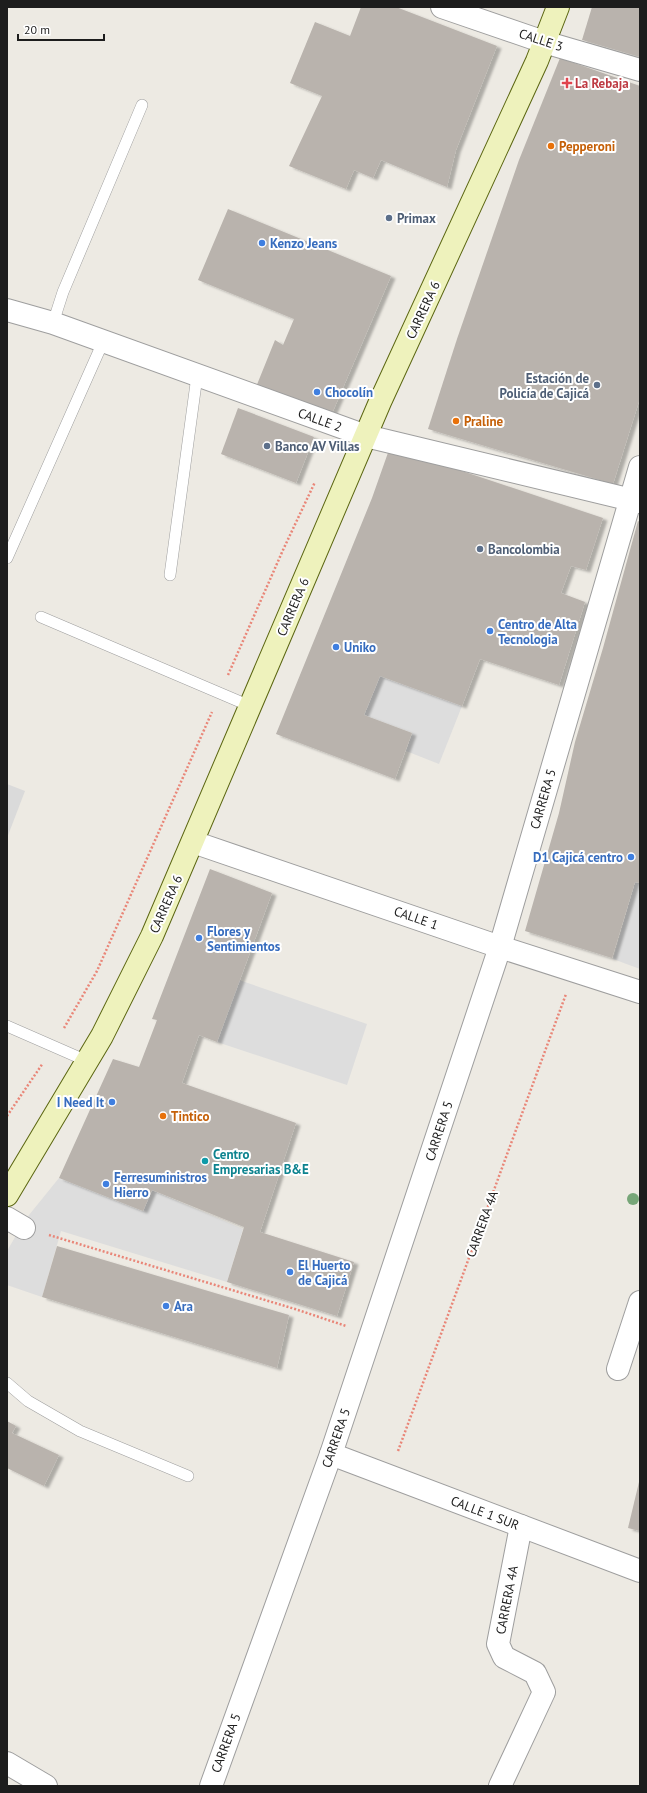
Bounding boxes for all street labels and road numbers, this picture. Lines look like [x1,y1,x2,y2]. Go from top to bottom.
street label: CALLE 3 [517,25,565,55]
street label: CARRERA 6 [402,278,444,342]
street label: CALLE 2 [296,404,344,436]
street label: CARRERA 6 [273,575,313,639]
street label: CARRERA 5 [526,767,560,831]
street label: CARRERA 6 [146,872,186,936]
street label: CALLE 1 [392,903,440,933]
street label: CARRERA 5 [421,1099,457,1163]
street label: CARRERA 4A [462,1188,502,1260]
street label: CARRERA 5 [318,1406,354,1470]
street label: CALLE 1 SUR [448,1492,522,1534]
street label: CARRERA 4A [492,1564,522,1636]
street label: CARRERA 5 [207,1711,245,1775]

